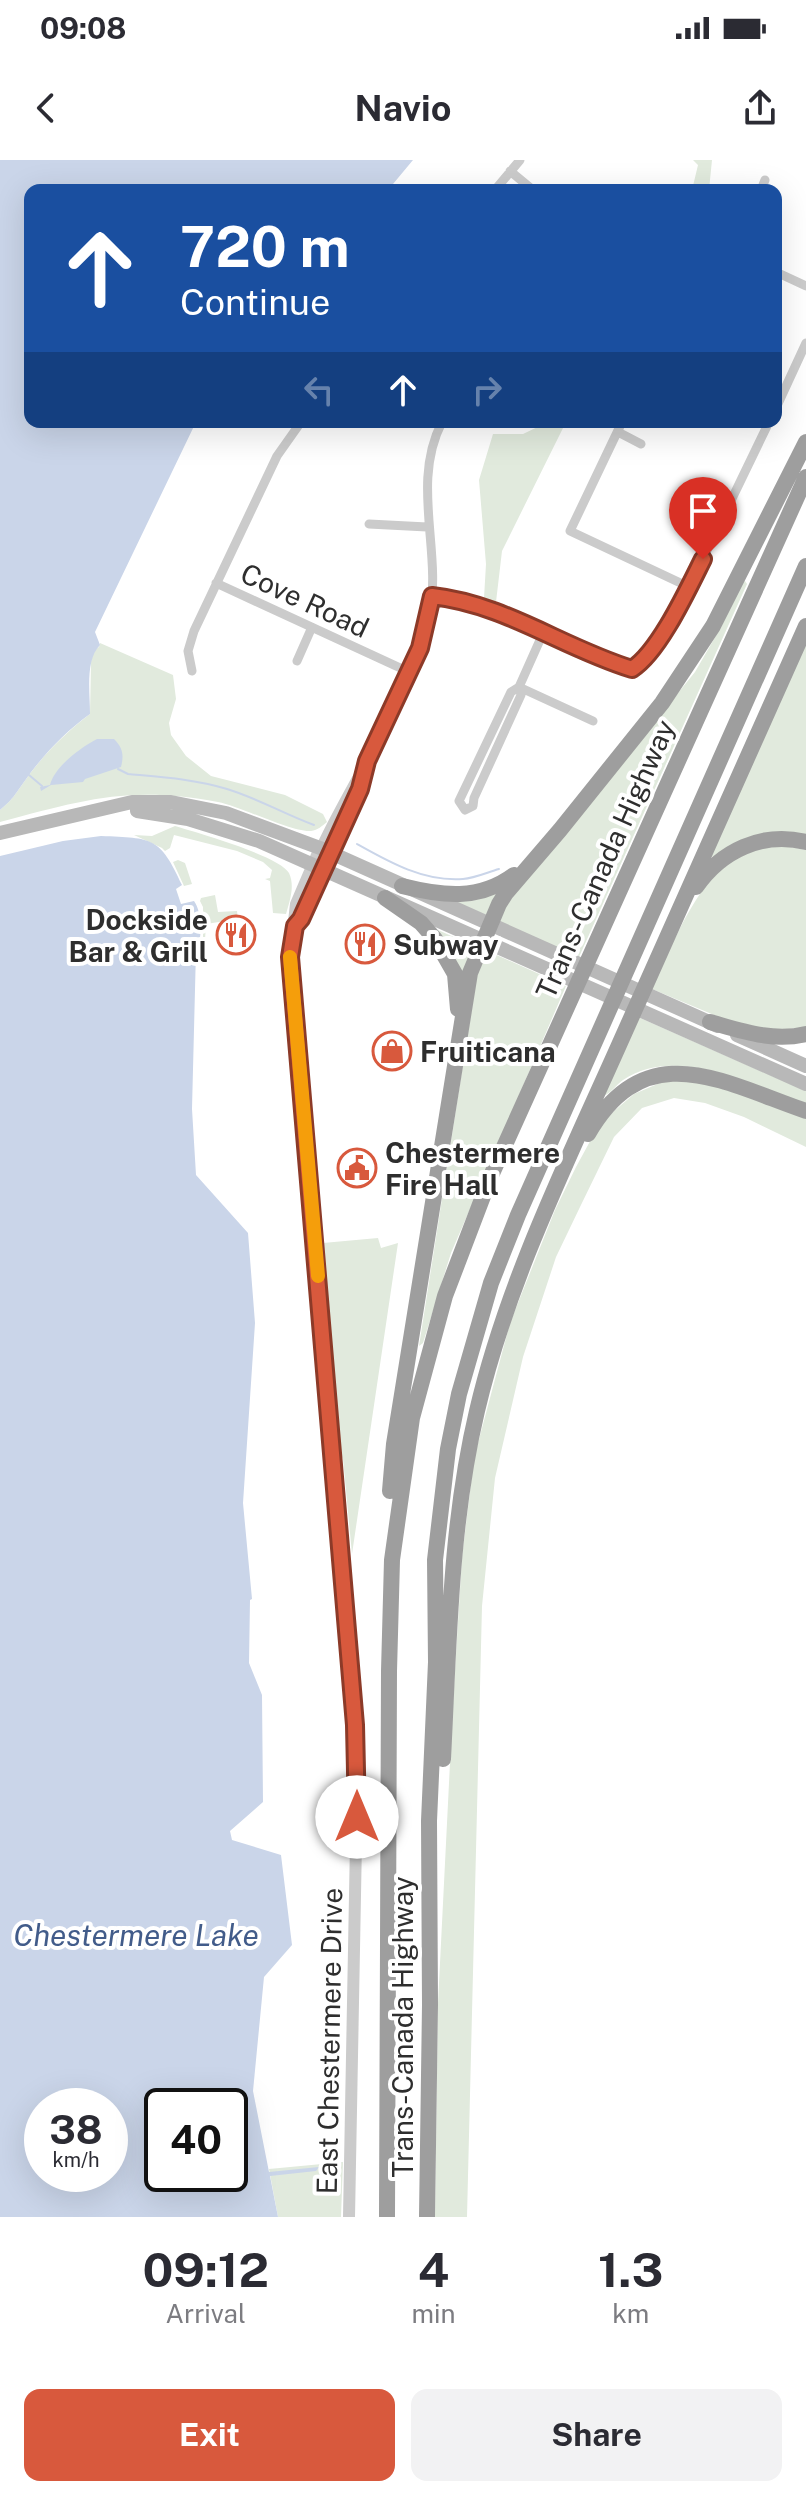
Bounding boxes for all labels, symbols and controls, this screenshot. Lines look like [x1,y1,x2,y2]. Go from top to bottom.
text: 09:08 [40,10,126,46]
icon: back [24,86,68,130]
icon: share [738,86,782,130]
text: Navio [355,87,451,129]
text: 720 m [180,214,350,280]
icon: ahead [48,216,152,320]
text: Continue [180,281,330,323]
icon: left [297,368,341,412]
icon: ahead [381,368,425,412]
icon: right [465,368,509,412]
pin [669,477,737,559]
icon: arrive [681,489,725,533]
street label: Cove Road [236,556,374,644]
street label: Trans-Canada Highway [529,715,681,1003]
place label: Dockside Bar & Grill [69,903,208,968]
restaurant icon: Dockside Bar & Grill [215,914,257,956]
restaurant icon: Subway [344,923,386,965]
place label: Subway [393,928,499,961]
shop icon: Fruiticana [371,1030,413,1072]
place label: Fruiticana [420,1035,556,1068]
place label: Chestermere Fire Hall [385,1136,560,1201]
public building icon: Chestermere Fire Hall [336,1147,378,1189]
position arrow [315,1775,399,1859]
street label: Trans-Canada Highway [386,1876,419,2178]
street label: East Chestermere Drive [310,1887,348,2195]
water label: Chestermere Lake [13,1917,259,1953]
speed limit sign: 40 [144,2088,248,2192]
text: 38 [49,2106,103,2153]
text: km/h [52,2148,100,2172]
text: 09:12 [143,2241,269,2298]
text: 4 [418,2241,449,2298]
text: 1.3 [598,2241,663,2298]
text: Arrival [166,2298,246,2329]
text: min [411,2298,456,2329]
text: km [612,2298,649,2329]
button: Exit [24,2389,395,2481]
button: Share [411,2389,782,2481]

